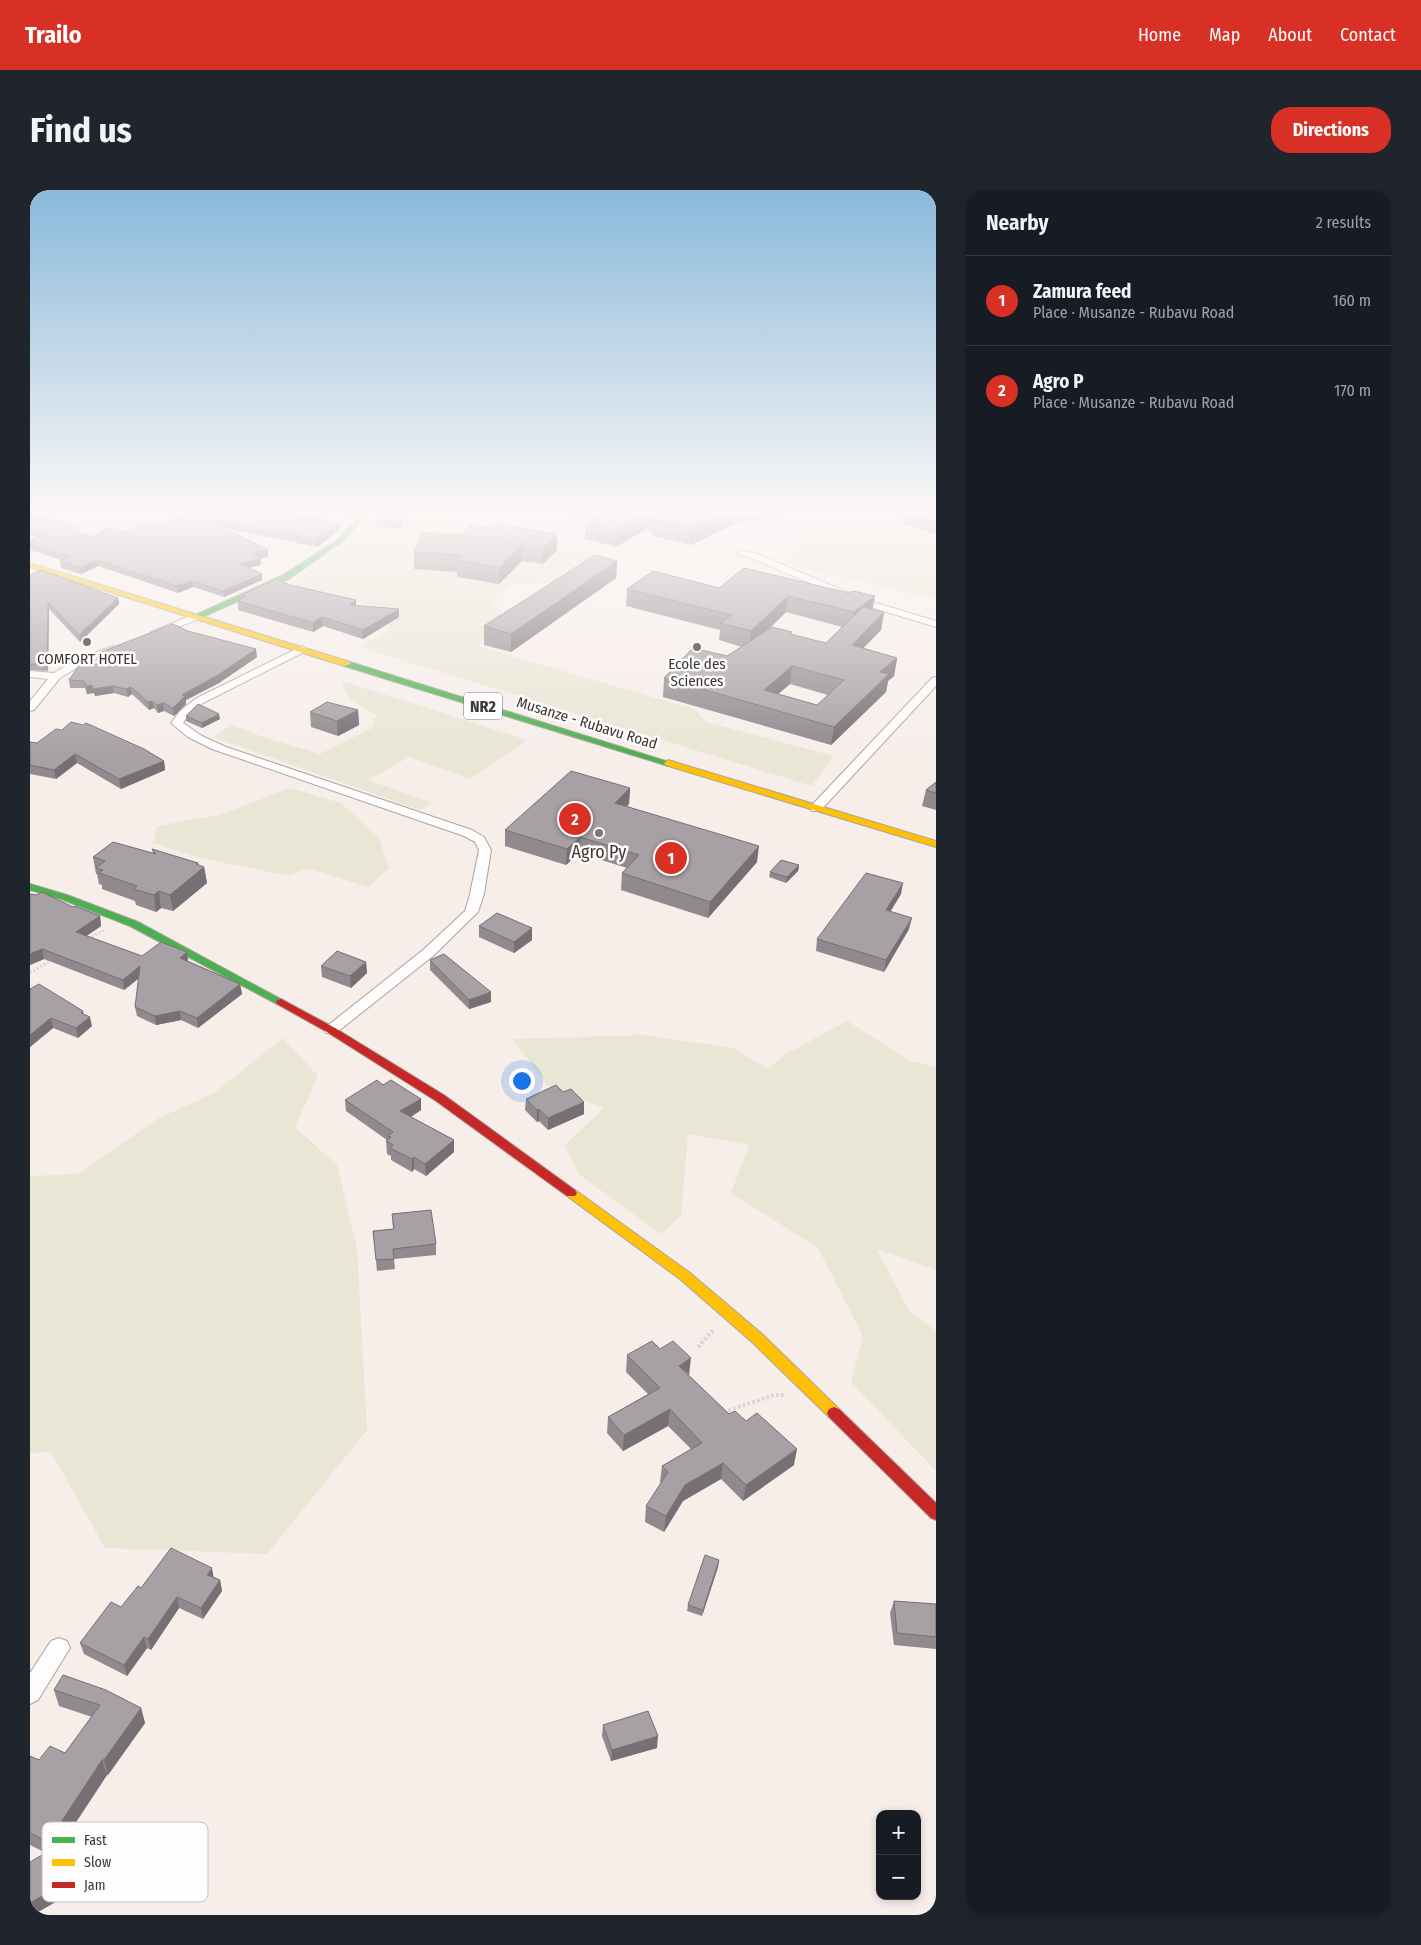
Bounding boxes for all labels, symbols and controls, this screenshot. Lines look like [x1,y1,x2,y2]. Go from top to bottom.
text: Trailo [25,21,82,49]
text: Home [1138,24,1181,46]
text: Map [1209,24,1240,46]
text: About [1268,24,1312,46]
text: Contact [1340,24,1396,46]
button: Directions [1271,107,1391,153]
text: Find us [30,109,132,151]
text: Nearby [986,210,1048,236]
text: 2 results [1316,213,1371,232]
text: Zamura feed [1033,280,1131,303]
text: 1 [999,291,1005,310]
text: 160 m [1332,291,1371,310]
text: Place · Musanze - Rubavu Road [1033,303,1234,322]
text: Agro P [1033,370,1084,393]
text: 2 [998,381,1006,400]
text: 170 m [1334,381,1371,400]
text: Place · Musanze - Rubavu Road [1033,393,1234,412]
marker: COMFORT HOTEL [81,636,93,648]
marker: Ecole des Sciences [691,641,703,653]
place label: COMFORT HOTEL [37,650,137,668]
place label: Ecole des Sciences [668,655,726,690]
road number: NR2 [464,692,502,720]
street label: Musanze - Rubavu Road [515,693,659,753]
pin: 2 [559,800,591,838]
marker: Agro Py [593,827,605,839]
pin: 1 [655,839,687,877]
place label: Agro Py [572,841,626,863]
your location [509,1068,535,1094]
map controls [876,1810,921,1900]
button: + [876,1810,921,1855]
legend [42,1822,208,1902]
text: Fast [84,1832,107,1849]
text: Slow [84,1854,111,1871]
button: − [876,1855,921,1900]
text: Jam [84,1877,105,1894]

